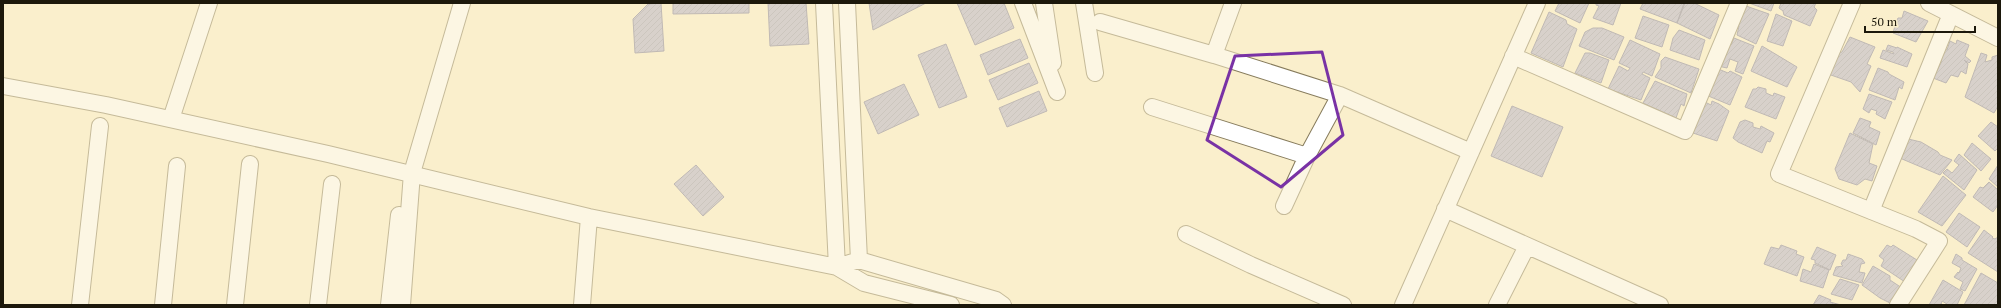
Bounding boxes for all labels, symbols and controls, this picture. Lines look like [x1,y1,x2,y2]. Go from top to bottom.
scale bar [1865,8,1975,34]
text: 50 m [1871,14,1898,29]

